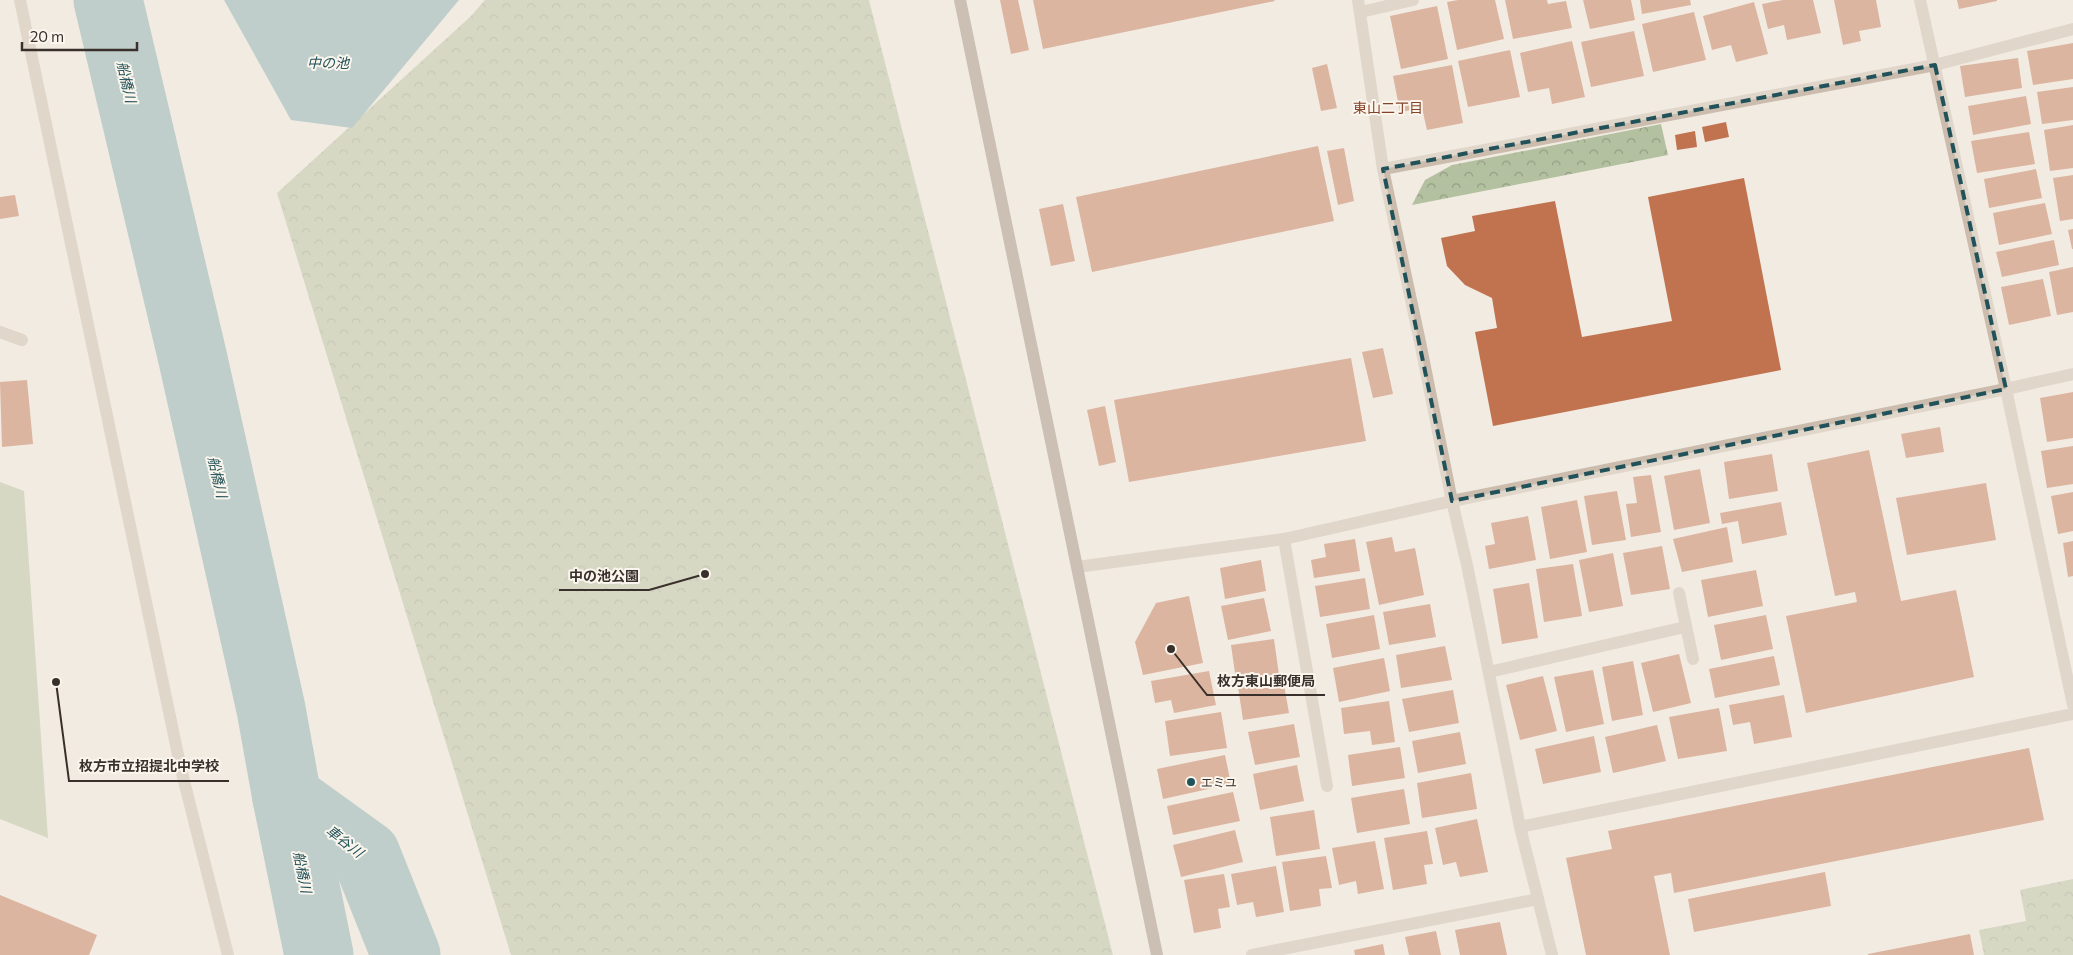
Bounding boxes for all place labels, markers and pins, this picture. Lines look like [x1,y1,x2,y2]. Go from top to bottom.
callout: 中の池公園 [559,561,649,590]
callout: 枚方東山郵便局 [1207,666,1325,695]
callout: 枚方市立招提北中学校 [69,752,229,781]
place label: エミユ [1201,775,1237,789]
marker: エミユ [1185,776,1197,788]

